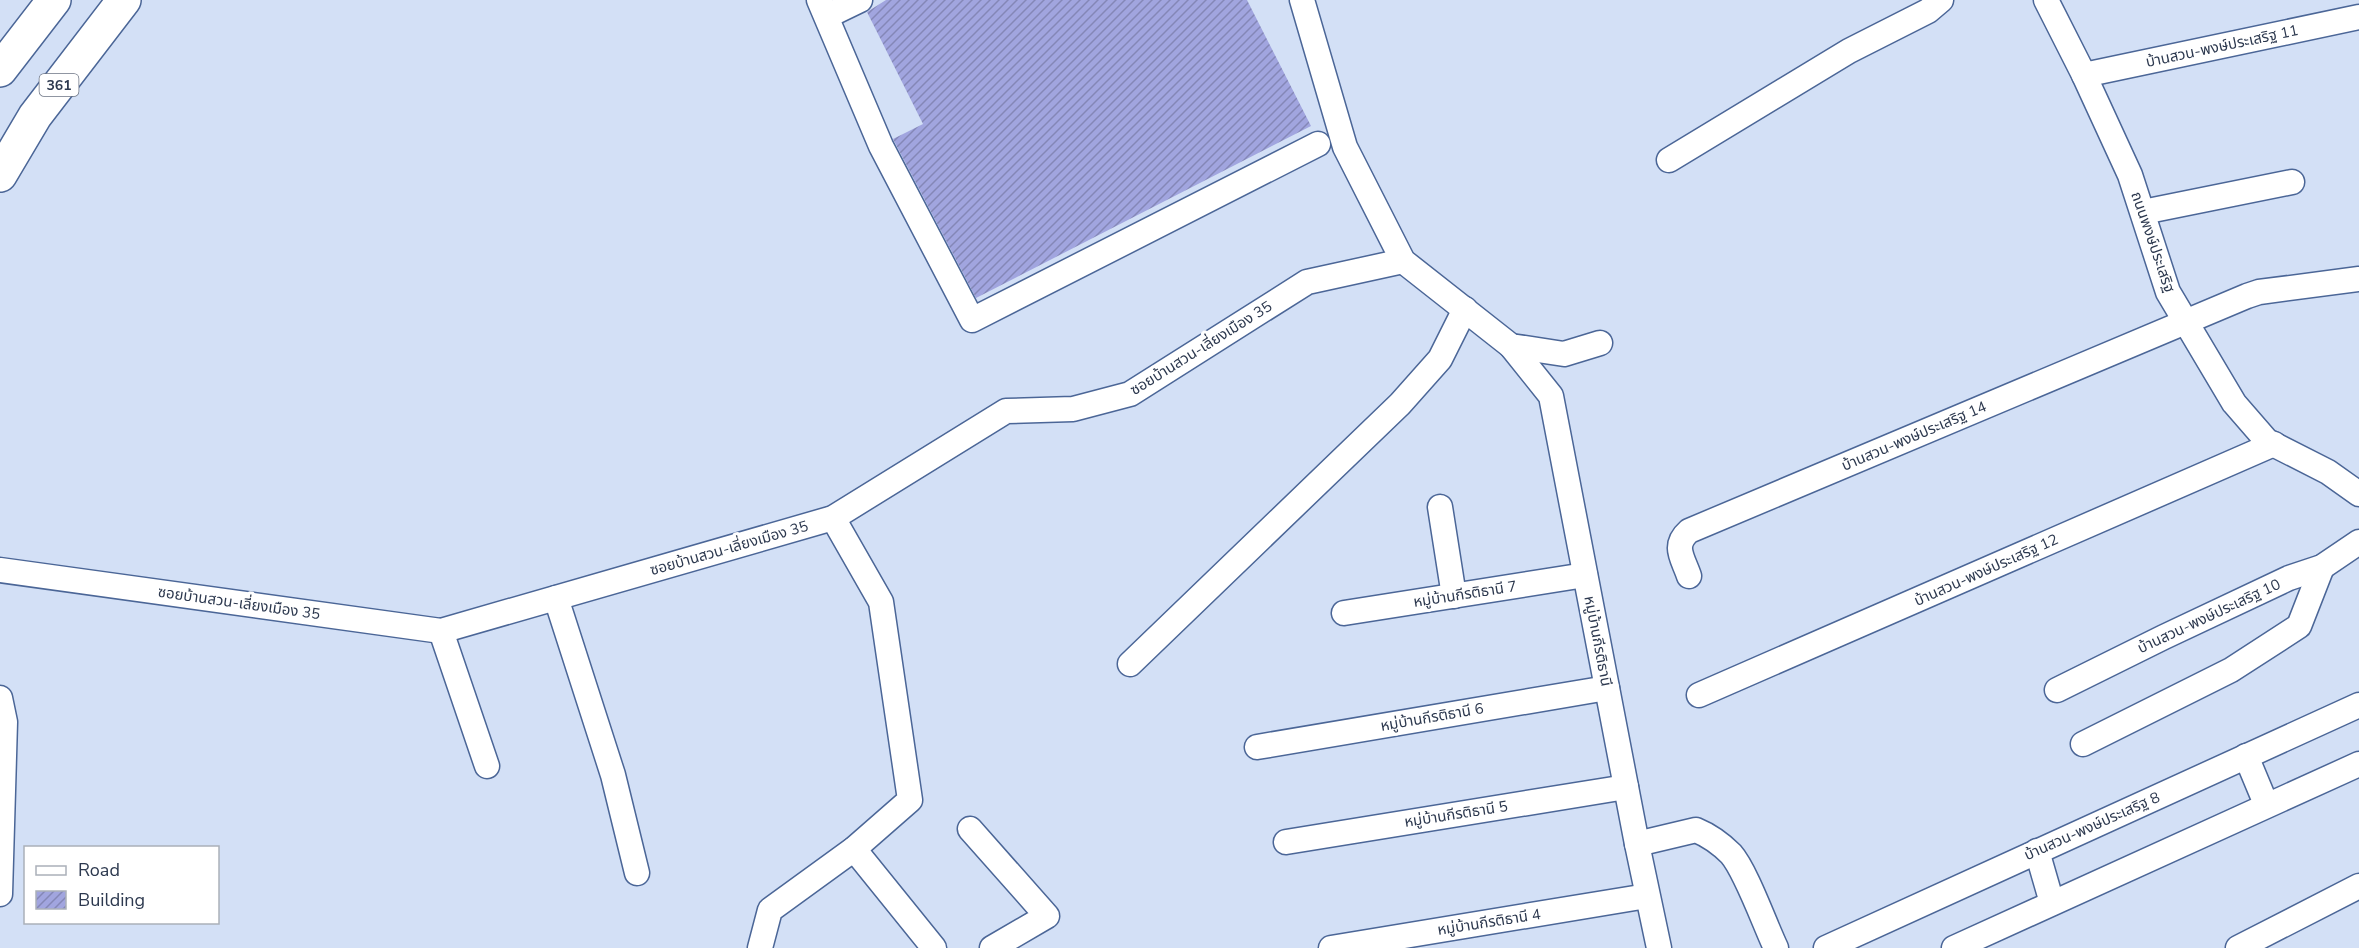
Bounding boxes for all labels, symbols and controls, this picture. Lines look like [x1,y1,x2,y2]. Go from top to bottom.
street label: บ้านสวน-พงษ์ประเสริฐ 11 [2144,20,2300,72]
road number: 361 [40,74,78,96]
street label: ถนนพงษ์ประเสริฐ [2126,189,2180,295]
street label: ซอยบ้านสวน-เลี่ยงเมือง 35 [1126,295,1276,400]
street label: บ้านสวน-พงษ์ประเสริฐ 14 [1838,396,1990,476]
street label: ซอยบ้านสวน-เลี่ยงเมือง 35 [647,515,810,580]
street label: บ้านสวน-พงษ์ประเสริฐ 12 [1911,529,2061,611]
street label: บ้านสวน-พงษ์ประเสริฐ 10 [2134,574,2284,658]
street label: หมู่บ้านกีรติธานี 7 [1412,576,1518,612]
street label: ซอยบ้านสวน-เลี่ยงเมือง 35 [157,581,322,624]
street label: หมู่บ้านกีรติธานี [1579,594,1617,688]
street label: หมู่บ้านกีรติธานี 6 [1379,698,1485,736]
street label: บ้านสวน-พงษ์ประเสริฐ 8 [2021,787,2163,865]
street label: หมู่บ้านกีรติธานี 5 [1403,796,1509,832]
legend [24,846,219,924]
text: Road [78,858,120,882]
text: Building [78,888,145,912]
street label: หมู่บ้านกีรติธานี 4 [1436,904,1542,940]

